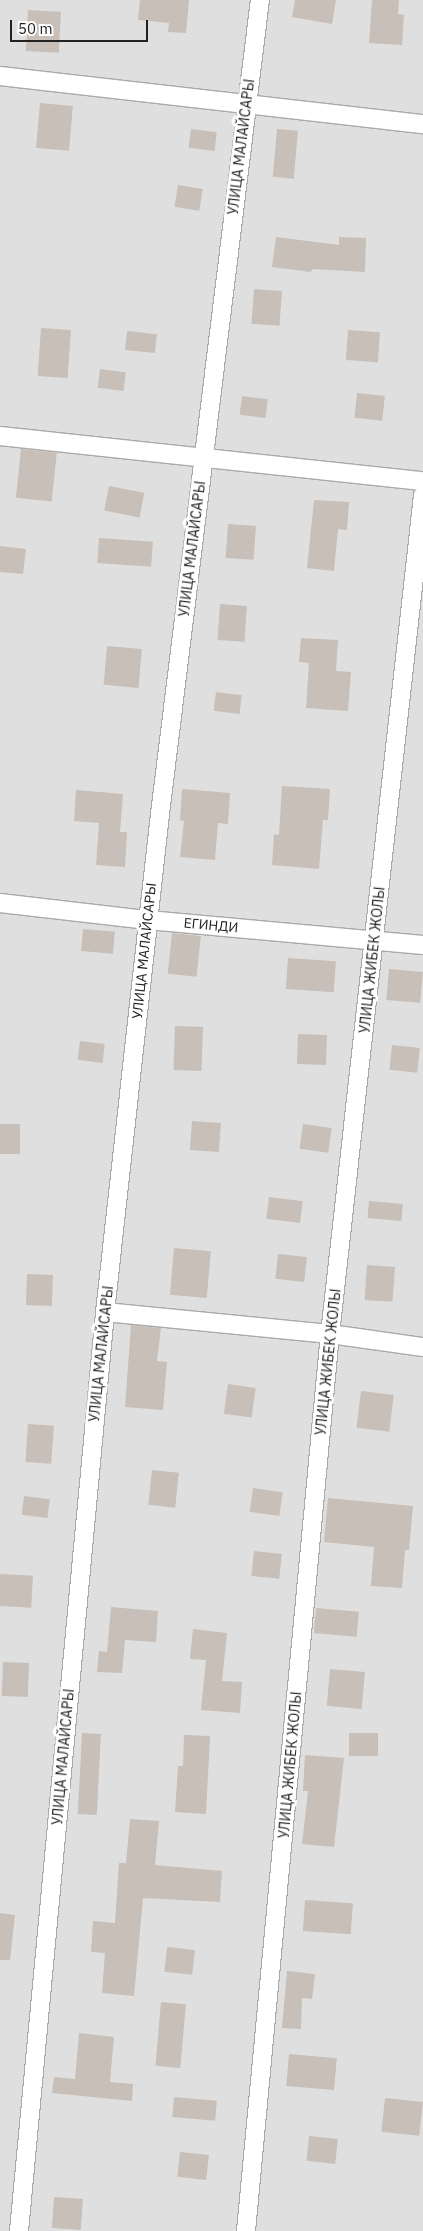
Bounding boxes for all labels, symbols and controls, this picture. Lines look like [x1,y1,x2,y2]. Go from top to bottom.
scale bar [12,10,150,42]
text: 50 m [18,19,53,38]
street label: УЛИЦА МАЛАЙСАРЫ [224,78,258,216]
street label: УЛИЦА МАЛАЙСАРЫ [175,480,209,618]
street label: УЛИЦА МАЛАЙСАРЫ [128,882,160,1020]
street label: УЛИЦА ЖИБЕК ЖОЛЫ [356,886,388,1034]
street label: ЕГИНДИ [183,914,239,936]
street label: УЛИЦА МАЛАЙСАРЫ [85,1285,117,1423]
street label: УЛИЦА ЖИБЕК ЖОЛЫ [312,1288,344,1436]
street label: УЛИЦА МАЛАЙСАРЫ [49,1688,77,1826]
street label: УЛИЦА ЖИБЕК ЖОЛЫ [275,1691,305,1839]

